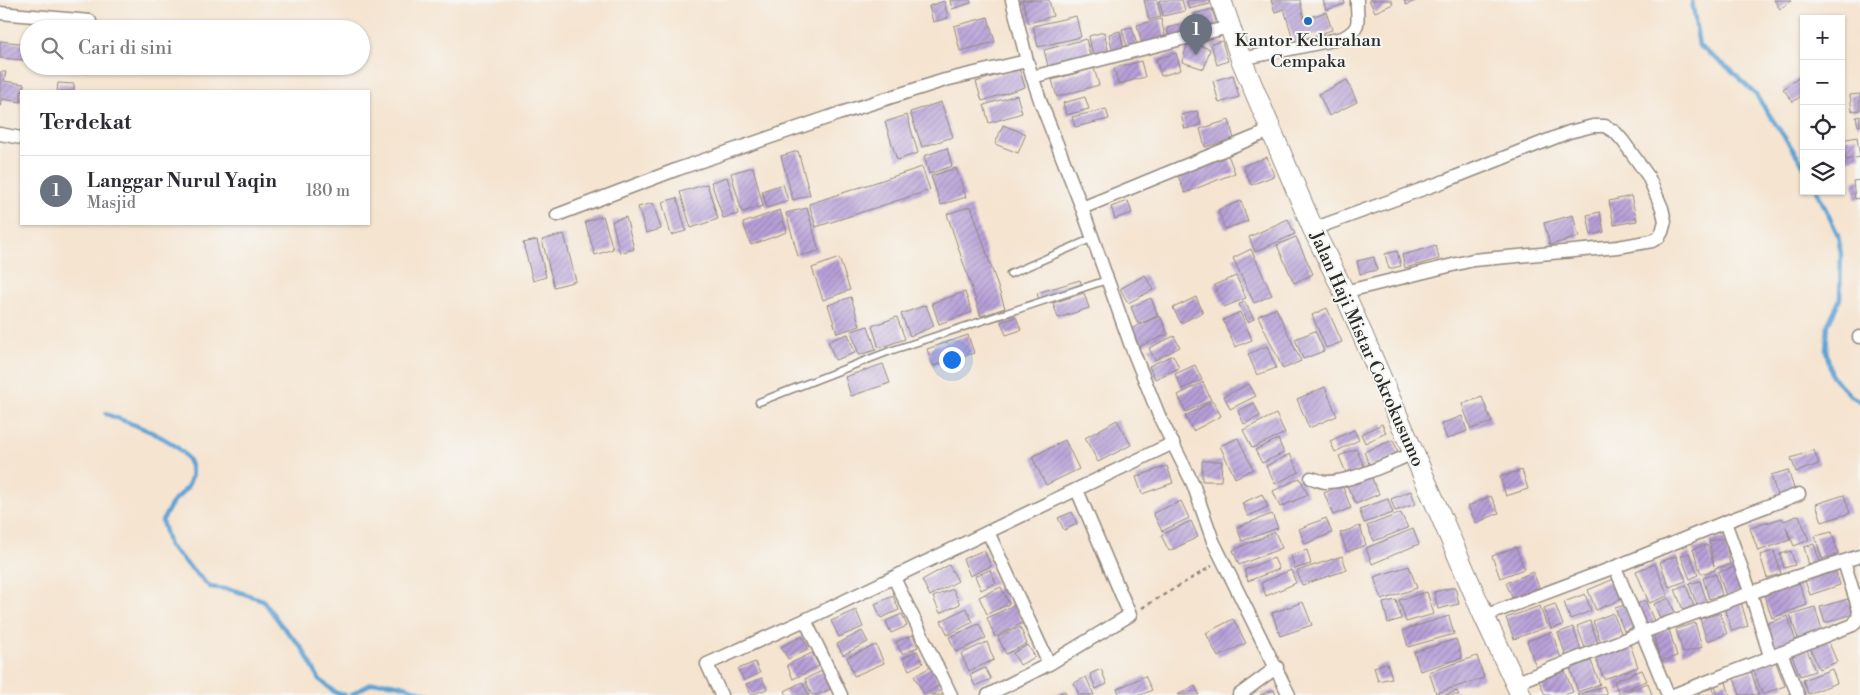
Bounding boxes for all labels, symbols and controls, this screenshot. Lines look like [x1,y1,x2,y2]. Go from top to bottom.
pin: 1 [1180,14,1212,55]
marker: Kantor Kelurahan Cempaka [1302,15,1314,27]
map controls [1800,15,1845,195]
button: + [1800,15,1845,60]
search box [20,20,370,75]
place label: Kantor Kelurahan Cempaka [1235,29,1382,73]
icon: search [38,34,66,62]
text: Cari di sini [78,36,173,60]
button: − [1800,60,1845,105]
button: locate [1800,105,1845,150]
text: Terdekat [40,110,131,136]
button: layers [1800,150,1845,195]
text: Langgar Nurul Yaqin [87,169,277,193]
text: 1 [52,181,60,201]
text: 180 m [306,181,350,201]
text: Masjid [87,193,136,213]
street label: Jalan Haji Mistar Cokrokusumo [1304,227,1429,470]
your location [939,347,965,373]

